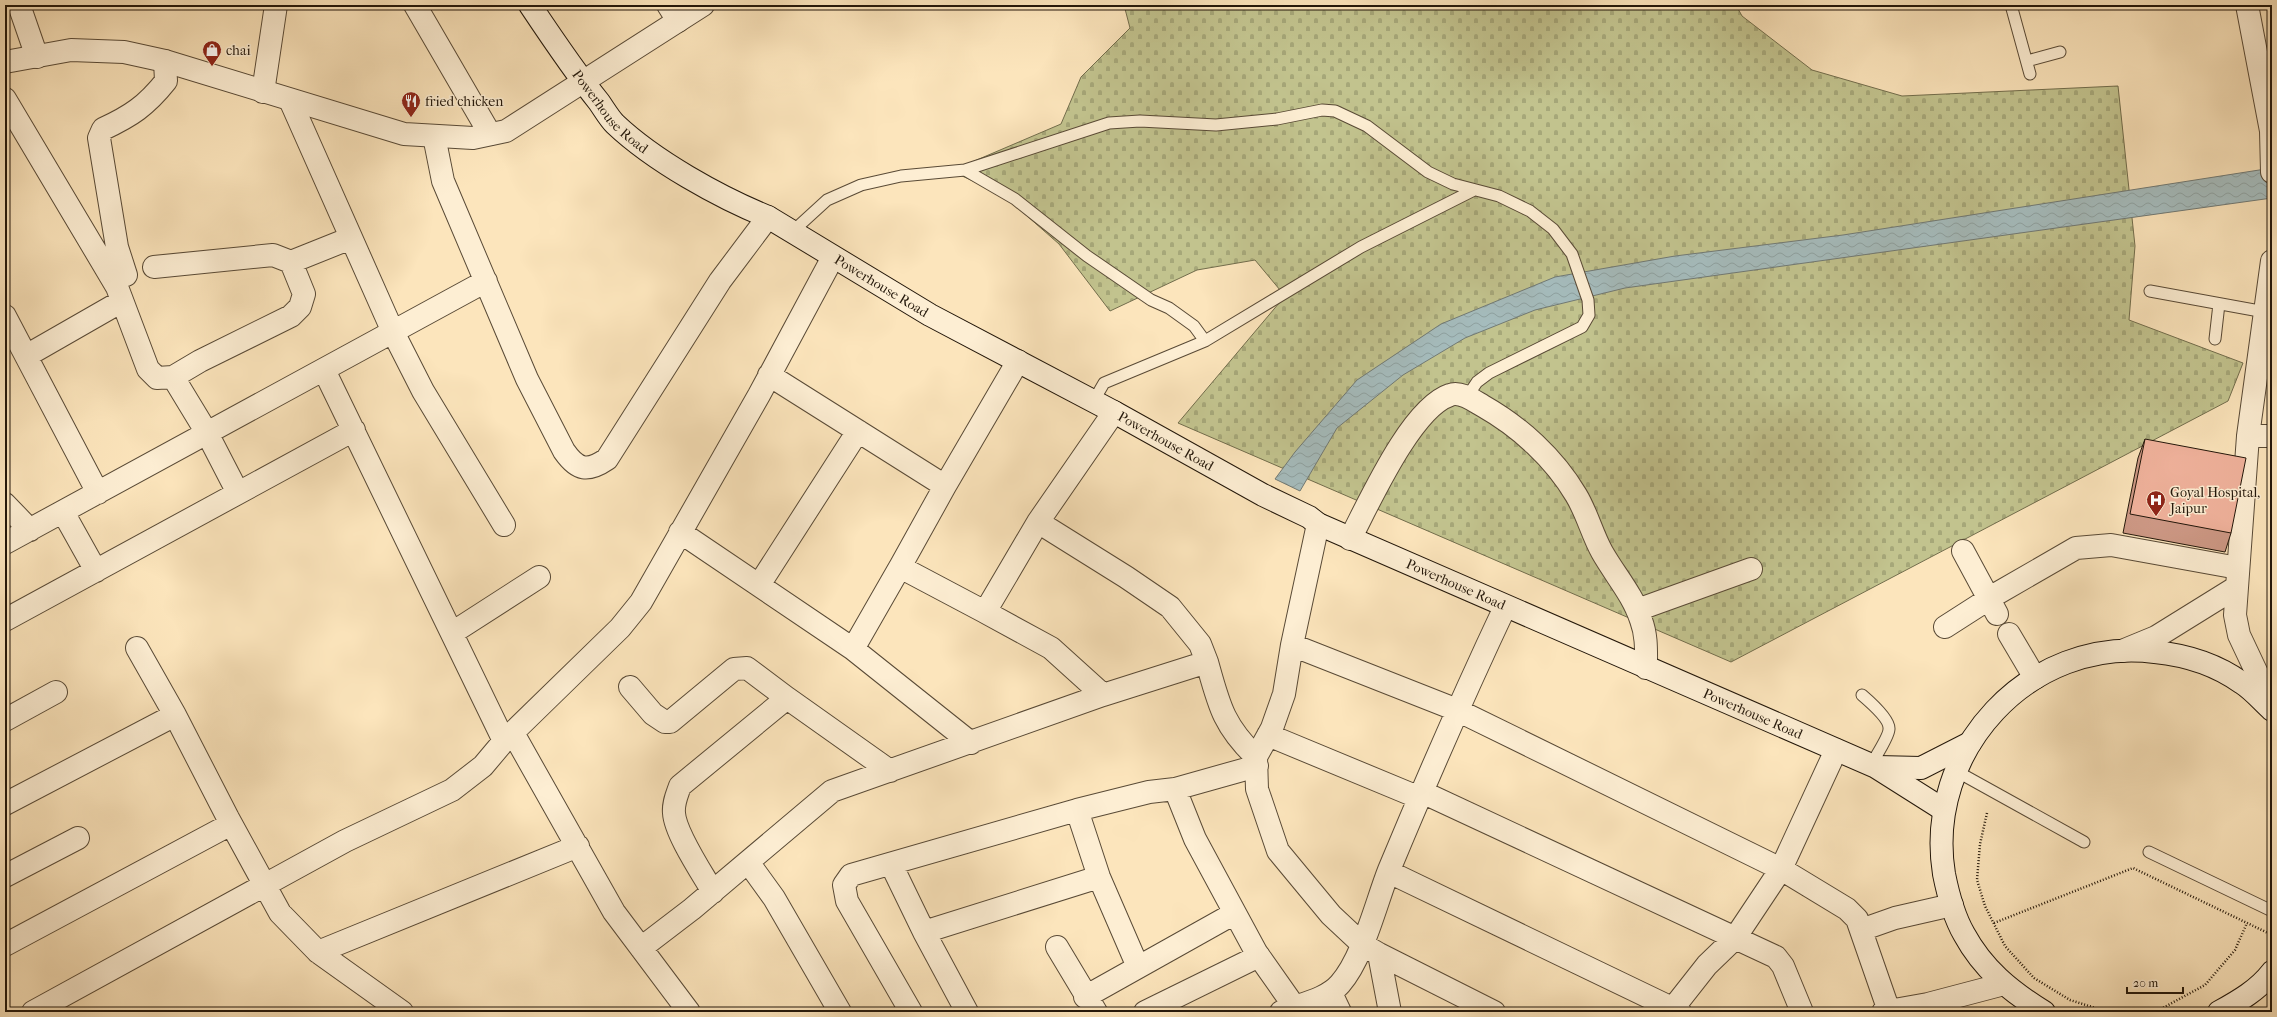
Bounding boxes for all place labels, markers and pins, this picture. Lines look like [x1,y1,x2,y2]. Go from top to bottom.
shop icon: chai [201,39,223,67]
place label: chai [226,42,251,59]
restaurant icon: fried chicken [400,90,422,118]
place label: fried chicken [425,93,503,110]
place label: Goyal Hospital, Jaipur [2169,484,2260,517]
hospital icon: Goyal Hospital, Jaipur [2145,489,2167,517]

